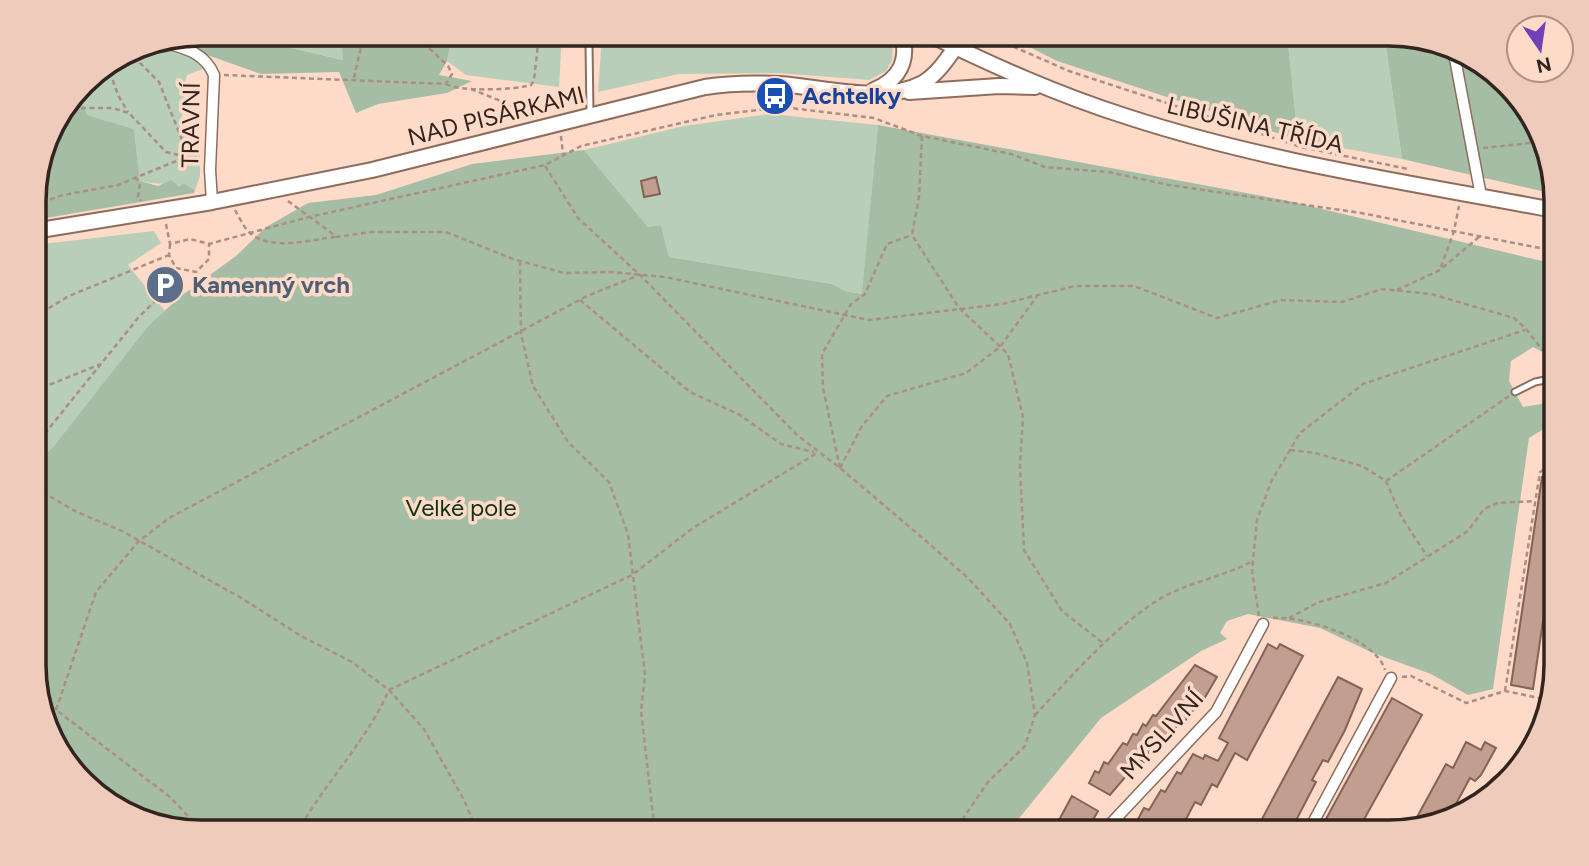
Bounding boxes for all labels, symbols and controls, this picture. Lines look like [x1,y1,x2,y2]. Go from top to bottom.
north arrow [1505,14,1575,84]
text: N [1534,52,1553,78]
bus stop icon: Achtelky [754,75,796,117]
street label: NAD PISÁRKAMI [404,80,587,152]
place label: Achtelky [802,81,901,110]
street label: TRAVNÍ [175,82,206,168]
street label: LIBUŠINA TŘÍDA [1164,90,1347,159]
parking icon: Kamenný vrch [144,264,186,306]
place label: Kamenný vrch [192,270,350,299]
park label: Velké pole [406,493,516,522]
street label: MYSLIVNÍ [1114,684,1210,785]

